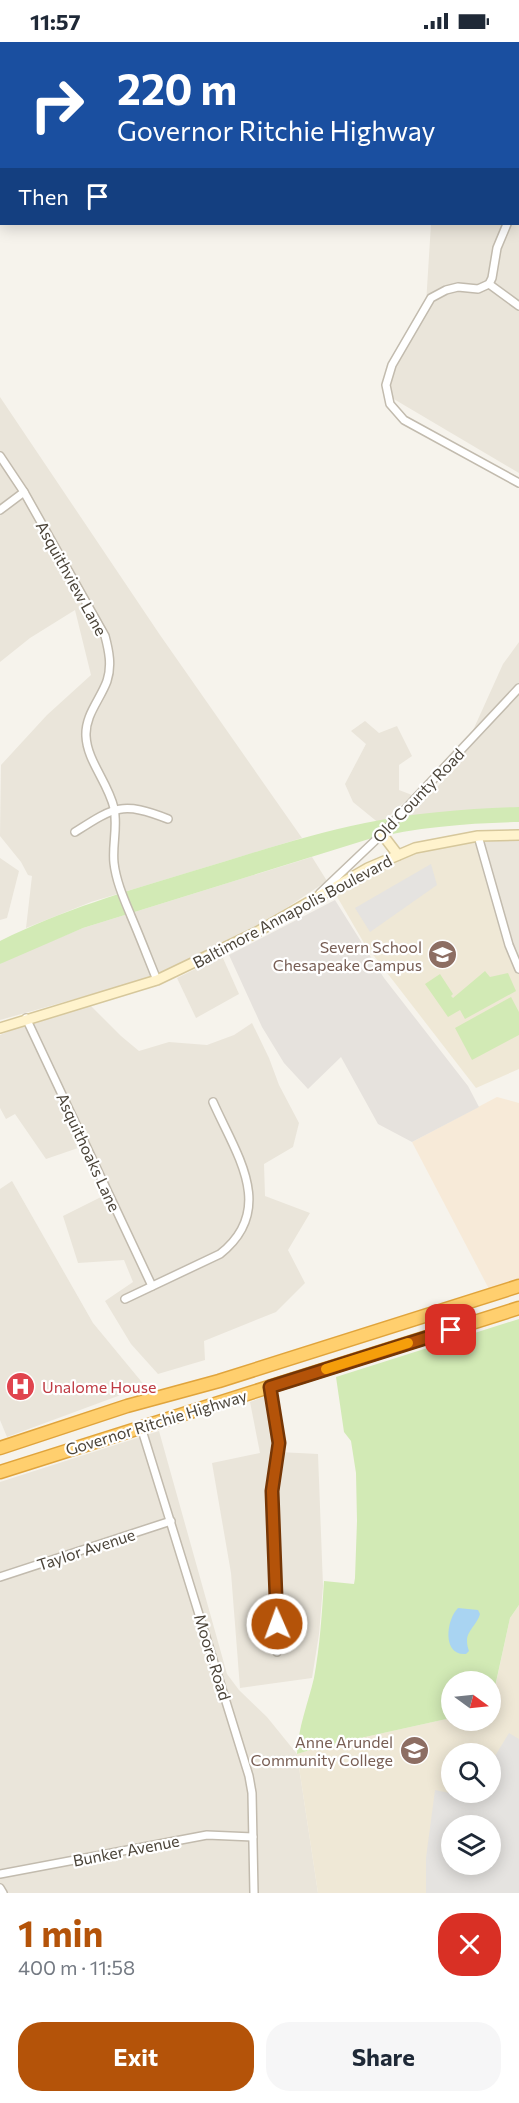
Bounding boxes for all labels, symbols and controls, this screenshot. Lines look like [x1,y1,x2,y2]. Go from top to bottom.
text: 11:57 [30,8,81,35]
text: 220 m [117,62,237,114]
icon: right [18,66,96,144]
text: Governor Ritchie Highway [117,114,436,147]
icon: arrive [81,180,114,213]
text: Then [18,183,69,210]
street label: Asquithview Lane [33,517,111,639]
street label: Old County Road [368,744,468,846]
street label: Baltimore Annapolis Boulevard [189,850,395,972]
place label: Severn School Chesapeake Campus [273,937,422,974]
school or university icon: Severn School Chesapeake Campus [427,939,459,971]
street label: Asquithoaks Lane [53,1090,125,1214]
pin [425,1304,476,1355]
icon: arrive [434,1313,467,1346]
hospital icon: Unalome House [5,1370,37,1402]
place label: Unalome House [42,1377,157,1396]
street label: Governor Ritchie Highway [63,1385,249,1459]
street label: Taylor Avenue [35,1524,137,1574]
position arrow [245,1592,309,1656]
street label: Moore Road [191,1611,235,1703]
north arrow [441,1671,501,1731]
map controls [441,1671,501,1875]
place label: Anne Arundel Community College [250,1732,393,1769]
school or university icon: Anne Arundel Community College [398,1734,430,1766]
button: search [441,1743,501,1803]
button: layers [441,1815,501,1875]
street label: Bunker Avenue [71,1830,181,1870]
text: 1 min [18,1910,103,1954]
button: close [438,1913,501,1976]
text: 400 m · 11:58 [18,1955,135,1979]
button: Exit [18,2022,254,2091]
button: Share [266,2022,501,2091]

